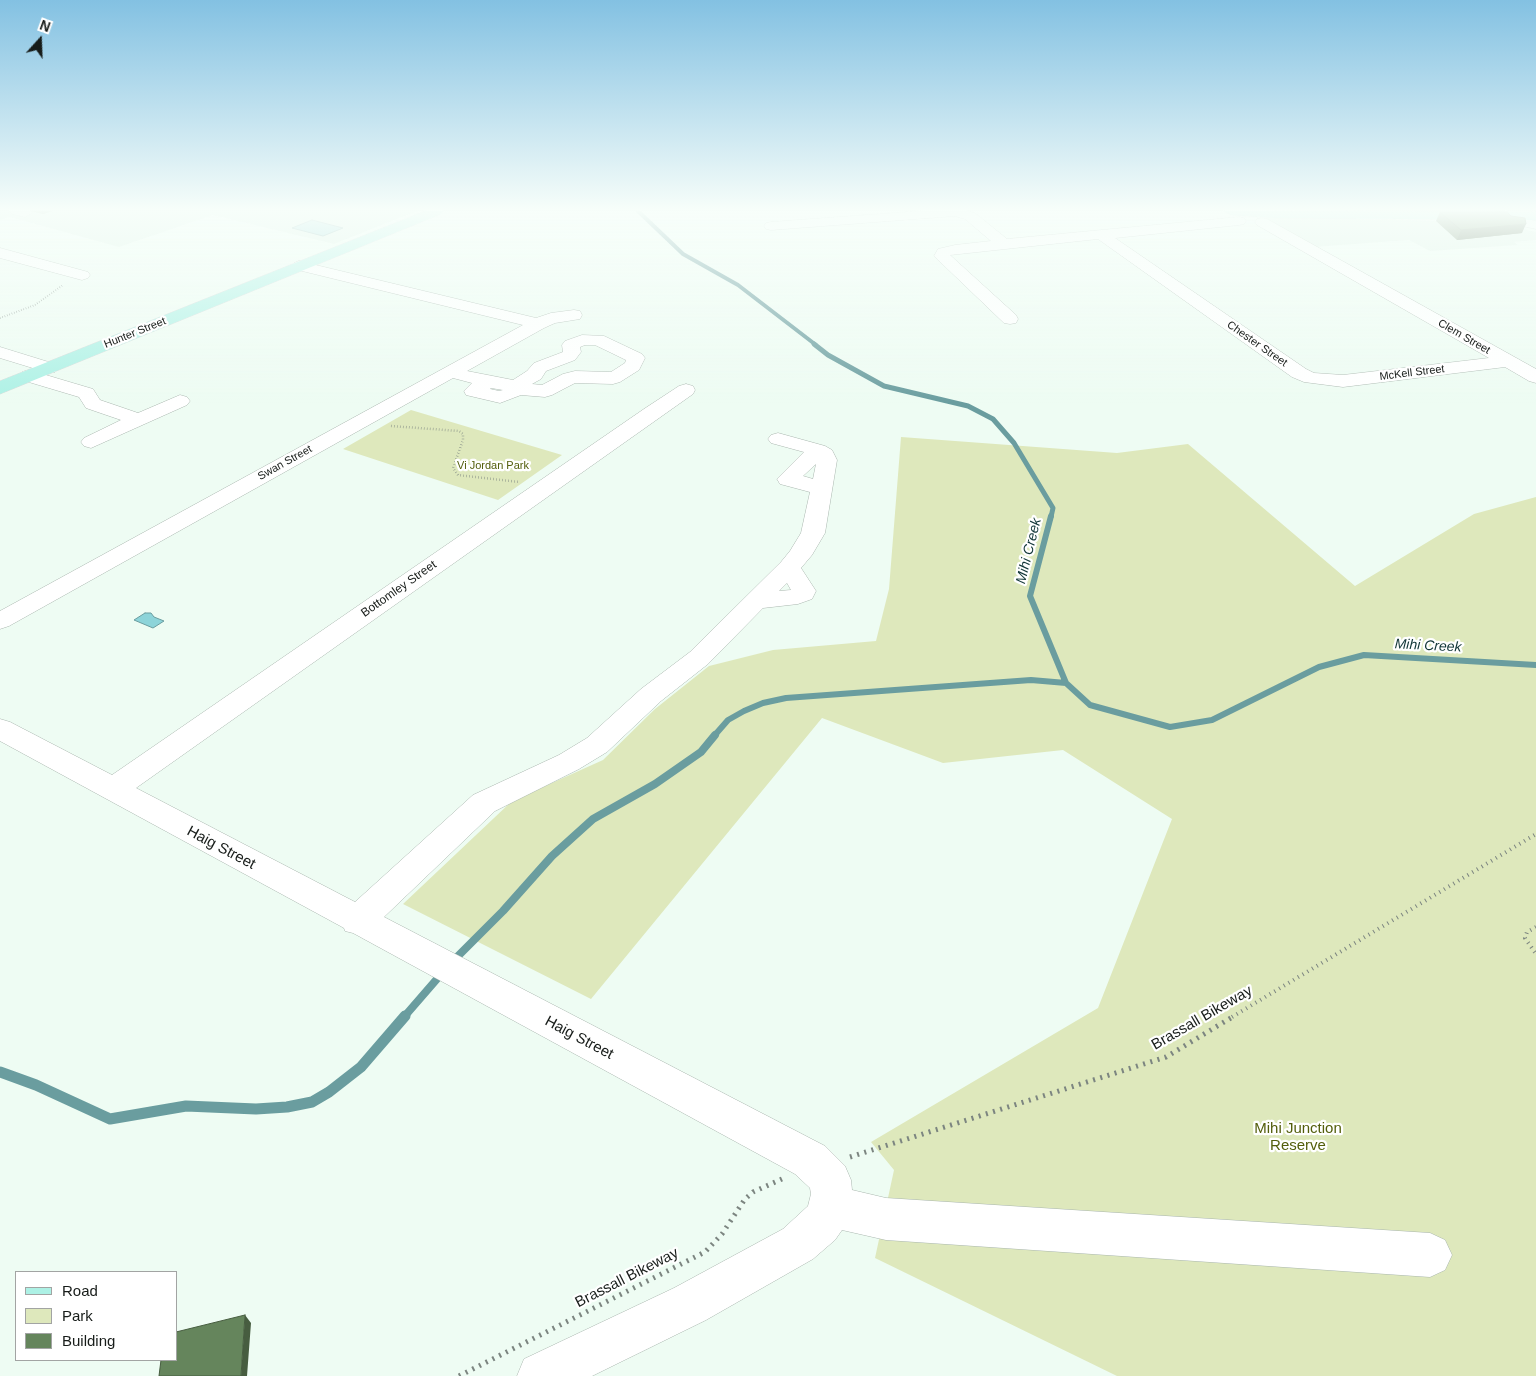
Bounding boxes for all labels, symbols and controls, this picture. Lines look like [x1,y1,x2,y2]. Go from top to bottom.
north arrow [15,15,65,65]
text: N [38,17,53,35]
street label: Hunter Street [102,315,168,351]
street label: Clem Street [1436,317,1492,357]
street label: Chester Street [1224,318,1290,370]
street label: McKell Street [1379,362,1445,384]
street label: Swan Street [256,443,314,483]
park label: Vi Jordan Park [457,459,529,473]
water label: Mihi Creek [1013,517,1045,585]
street label: Bottomley Street [359,558,439,620]
water label: Mihi Creek [1394,636,1462,656]
street label: Haig Street [184,822,258,874]
street label: Brassall Bikeway [1148,982,1256,1054]
street label: Haig Street [542,1012,616,1064]
park label: Mihi Junction Reserve [1254,1120,1342,1155]
street label: Brassall Bikeway [572,1244,682,1312]
legend [15,1271,178,1361]
text: Road [62,1282,98,1299]
text: Park [62,1307,93,1324]
text: Building [62,1332,115,1349]

